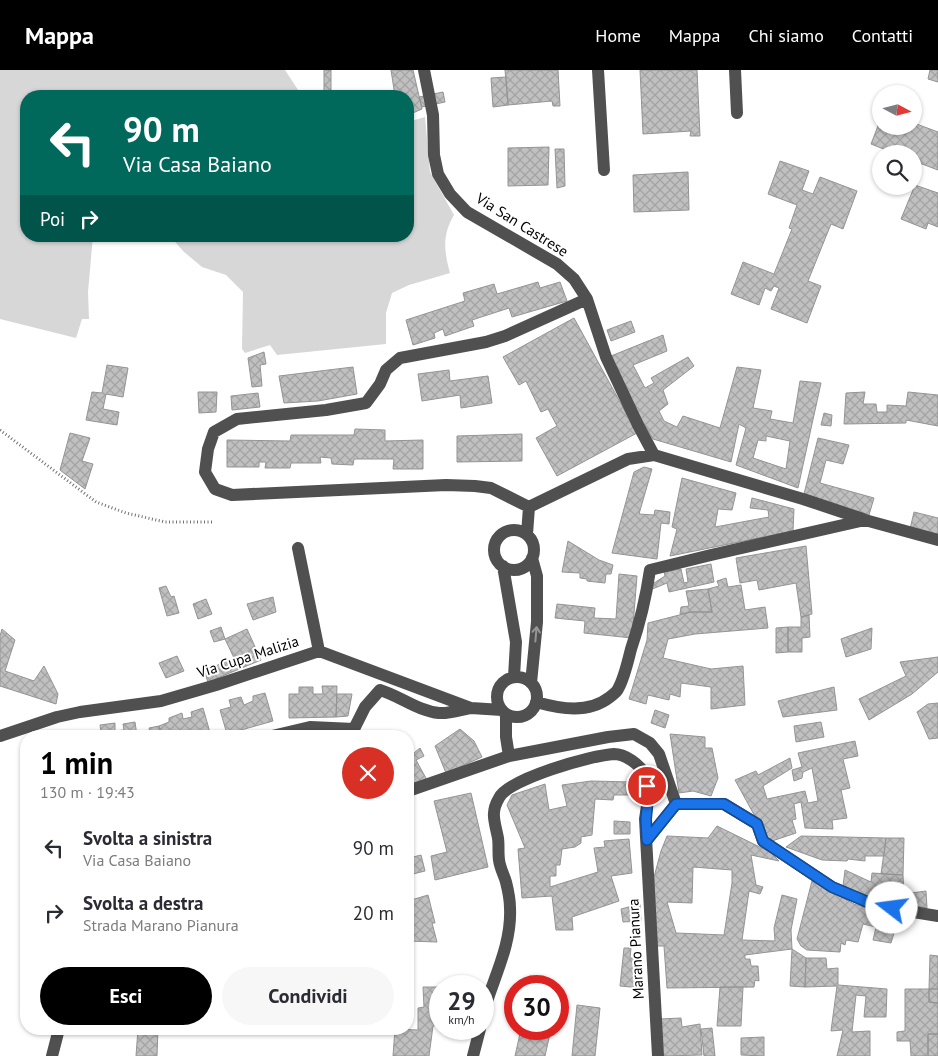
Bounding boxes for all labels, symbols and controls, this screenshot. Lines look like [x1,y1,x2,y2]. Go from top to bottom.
text: Mappa [25,20,94,51]
text: Home [595,24,641,47]
text: Mappa [669,24,720,47]
text: Chi siamo [748,24,824,47]
text: Contatti [852,24,913,47]
north arrow [872,85,922,135]
map controls [872,85,922,195]
text: 90 m [123,106,200,152]
icon: left [40,110,105,175]
button: search [872,145,922,195]
text: Via Casa Baiano [123,150,272,178]
street label: Via San Castrese [472,188,572,261]
icon: right [75,205,103,233]
text: Poi [40,207,65,231]
one-way arrow [531,626,541,642]
street label: Via Cupa Malizia [194,631,301,682]
text: 1 min [40,743,113,782]
button: close [342,747,394,799]
pin [626,765,668,807]
icon: arrive [633,772,661,800]
text: 130 m · 19:43 [40,782,135,802]
text: Svolta a sinistra [83,826,212,850]
icon: left [40,834,68,862]
text: 90 m [353,836,394,860]
text: Via Casa Baiano [83,850,191,870]
position arrow [865,881,917,933]
text: Svolta a destra [83,891,204,915]
street label: Marano Pianura [623,898,648,1000]
icon: right [40,899,68,927]
text: 20 m [353,901,394,925]
text: Strada Marano Pianura [83,915,239,935]
button: Esci [40,967,212,1025]
button: Condividi [222,967,394,1025]
speed limit sign: 30 [504,975,569,1040]
text: 29 [447,985,476,1017]
text: km/h [448,1012,475,1027]

